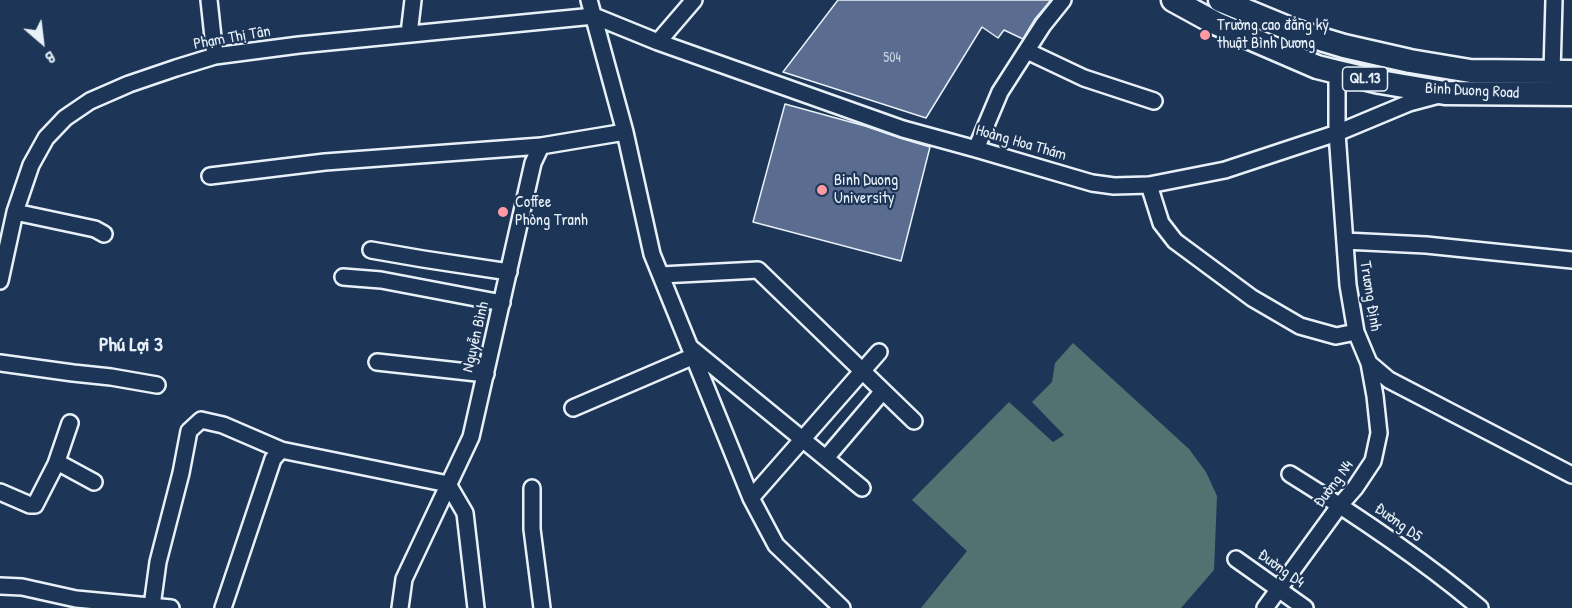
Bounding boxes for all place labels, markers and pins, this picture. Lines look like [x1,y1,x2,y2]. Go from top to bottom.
place label: Trường cao đẳng kỹ thuật Bình Dương [1217,16,1329,54]
marker: Trường cao đẳng kỹ thuật Bình Dương [1198,28,1212,42]
place label: Binh Duong University [834,171,898,209]
marker: Binh Duong University [815,183,829,197]
place label: Coffee Phòng Tranh [515,193,588,231]
marker: Coffee Phòng Tranh [496,205,510,219]

